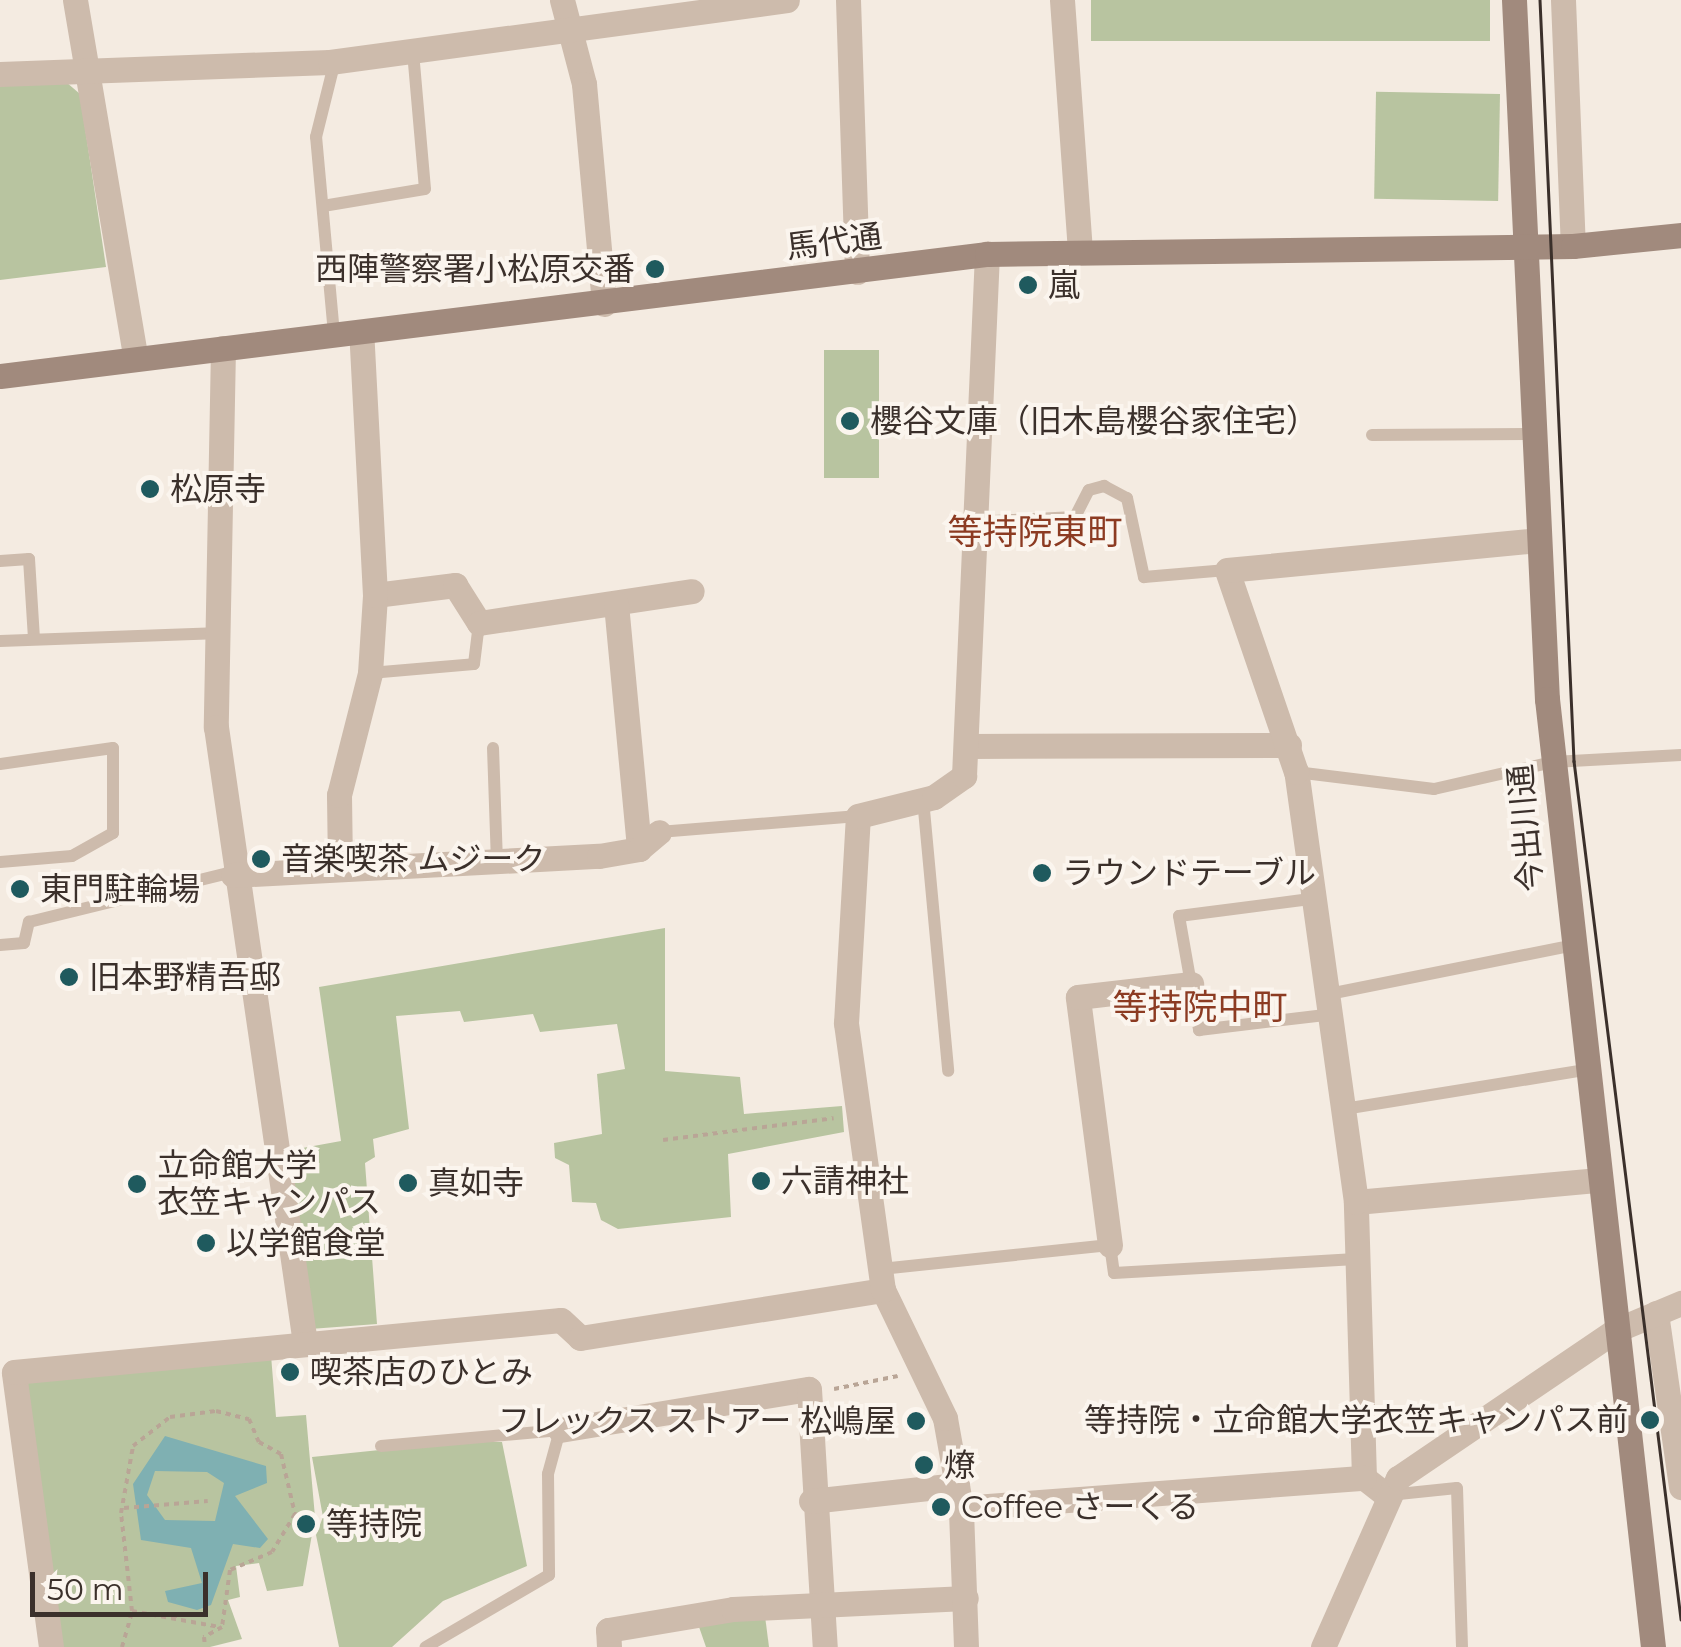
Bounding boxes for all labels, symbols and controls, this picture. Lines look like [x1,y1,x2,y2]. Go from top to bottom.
street label: 馬代通 [784,217,884,267]
place label: 西陣警察署小松原交番 [315,250,635,288]
marker: 西陣警察署小松原交番 [644,258,666,280]
place label: 嵐 [1048,266,1080,304]
marker: 嵐 [1017,274,1039,296]
place label: 櫻谷文庫（旧木島櫻谷家住宅） [870,402,1318,440]
marker: 櫻谷文庫（旧木島櫻谷家住宅） [839,410,861,432]
place label: 松原寺 [170,470,266,508]
marker: 松原寺 [139,478,161,500]
district label: 等持院東町 [948,511,1122,553]
street label: 今出川通 [1501,763,1551,893]
place label: 音楽喫茶 ムジーク [281,840,545,878]
marker: 音楽喫茶 ムジーク [250,848,272,870]
place label: ラウンドテーブル [1062,854,1318,892]
marker: ラウンドテーブル [1031,862,1053,884]
place label: 東門駐輪場 [40,870,200,908]
marker: 東門駐輪場 [9,878,31,900]
place label: 旧本野精吾邸 [89,958,281,996]
marker: 旧本野精吾邸 [58,966,80,988]
district label: 等持院中町 [1113,986,1287,1028]
place label: 立命館大学 衣笠キャンパス [157,1147,381,1222]
place label: 六請神社 [781,1162,909,1200]
place label: 真如寺 [428,1164,524,1202]
marker: 六請神社 [750,1170,772,1192]
marker: 真如寺 [397,1172,419,1194]
marker: 立命館大学 衣笠キャンパス [126,1173,148,1195]
place label: 以学館食堂 [226,1224,386,1262]
marker: 以学館食堂 [195,1232,217,1254]
place label: 喫茶店のひとみ [310,1353,534,1391]
marker: 喫茶店のひとみ [279,1361,301,1383]
place label: 等持院・立命館大学衣笠キャンパス前 [1084,1401,1628,1439]
place label: フレックス ストアー 松嶋屋 [497,1402,896,1440]
marker: 等持院・立命館大学衣笠キャンパス前 [1637,1407,1663,1433]
marker: フレックス ストアー 松嶋屋 [905,1410,927,1432]
place label: 燎 [944,1446,976,1484]
marker: 燎 [913,1454,935,1476]
place label: Coffee さーくる [961,1488,1200,1526]
marker: Coffee さーくる [930,1496,952,1518]
place label: 等持院 [326,1505,422,1543]
marker: 等持院 [295,1513,317,1535]
scale bar [35,1552,212,1614]
text: 50 m [47,1571,124,1608]

